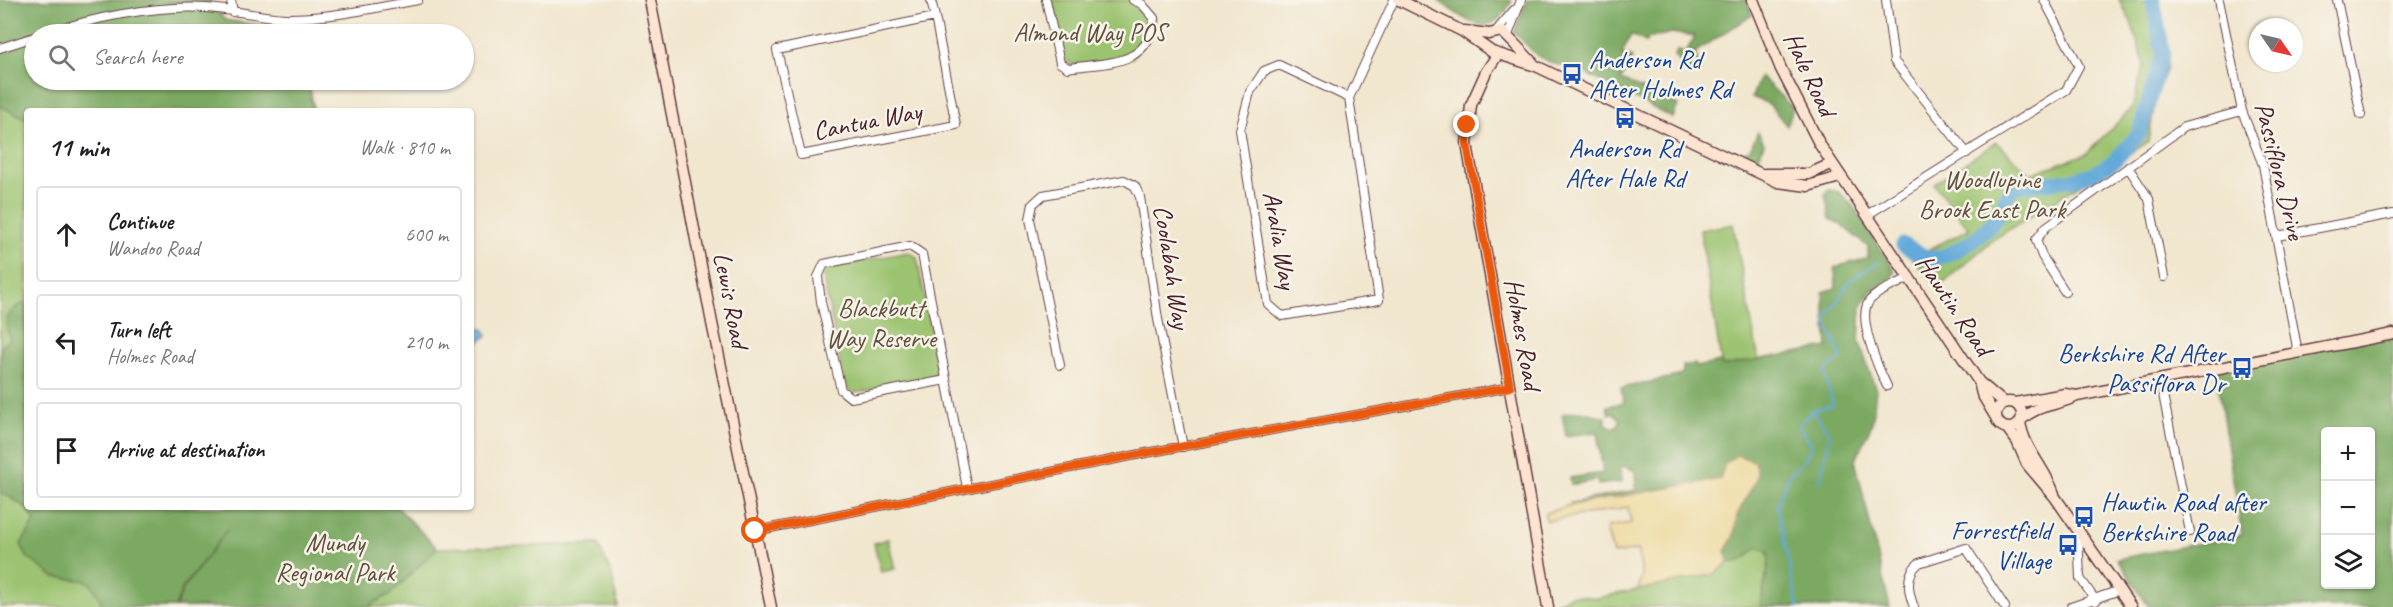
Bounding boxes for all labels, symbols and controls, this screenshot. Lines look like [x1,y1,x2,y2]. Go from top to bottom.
park label: Almond Way POS [1014,16,1171,49]
north arrow [2249,18,2303,72]
search box [24,24,474,90]
street label: Hale Road [1776,27,1845,125]
icon: search [45,41,78,74]
text: Search here [93,43,183,71]
place label: Anderson Rd After Holmes Rd [1589,43,1735,106]
bus stop icon: Anderson Rd After Holmes Rd [1560,62,1584,86]
street label: Cantua Way [810,94,926,148]
street label: Passiflora Drive [2247,99,2313,244]
bus stop icon: Anderson Rd After Hale Rd [1613,106,1637,130]
route end [1453,111,1479,137]
text: 11 min [48,131,110,164]
place label: Anderson Rd After Hale Rd [1565,132,1689,195]
text: Walk · 810 m [360,135,450,160]
park label: Woodlupine Brook East Park [1919,163,2068,226]
street label: Aralia Way [1255,189,1305,293]
street label: Coolabah Way [1146,203,1198,333]
text: Continue [107,208,173,236]
icon: ahead [50,218,83,251]
text: 600 m [405,222,448,247]
text: Wandoo Road [107,236,199,261]
street label: Hawtin Road [1908,248,2002,365]
street label: Lewis Road [706,249,757,354]
street label: Holmes Road [1497,276,1550,396]
park label: Blackbutt Way Reserve [826,292,938,355]
text: Turn left [107,316,171,344]
icon: left [50,326,83,359]
text: 210 m [405,330,448,355]
place label: Berkshire Rd After Passiflora Dr [2058,337,2228,400]
text: Holmes Road [107,344,193,369]
bus stop icon: Berkshire Rd After Passiflora Dr [2230,356,2254,380]
map controls [2321,427,2375,589]
button: + [2321,427,2375,481]
icon: arrive [50,434,83,467]
text: Arrive at destination [107,436,264,464]
button: − [2321,481,2375,535]
place label: Hawtin Road after Berkshire Road [2101,486,2267,549]
bus stop icon: Hawtin Road after Berkshire Road [2072,505,2096,529]
place label: Forrestfield Village [1951,514,2055,577]
route start [741,517,767,543]
park label: Mundy Regional Park [275,526,396,589]
bus stop icon: Forrestfield Village [2056,533,2080,557]
button: layers [2321,535,2375,589]

